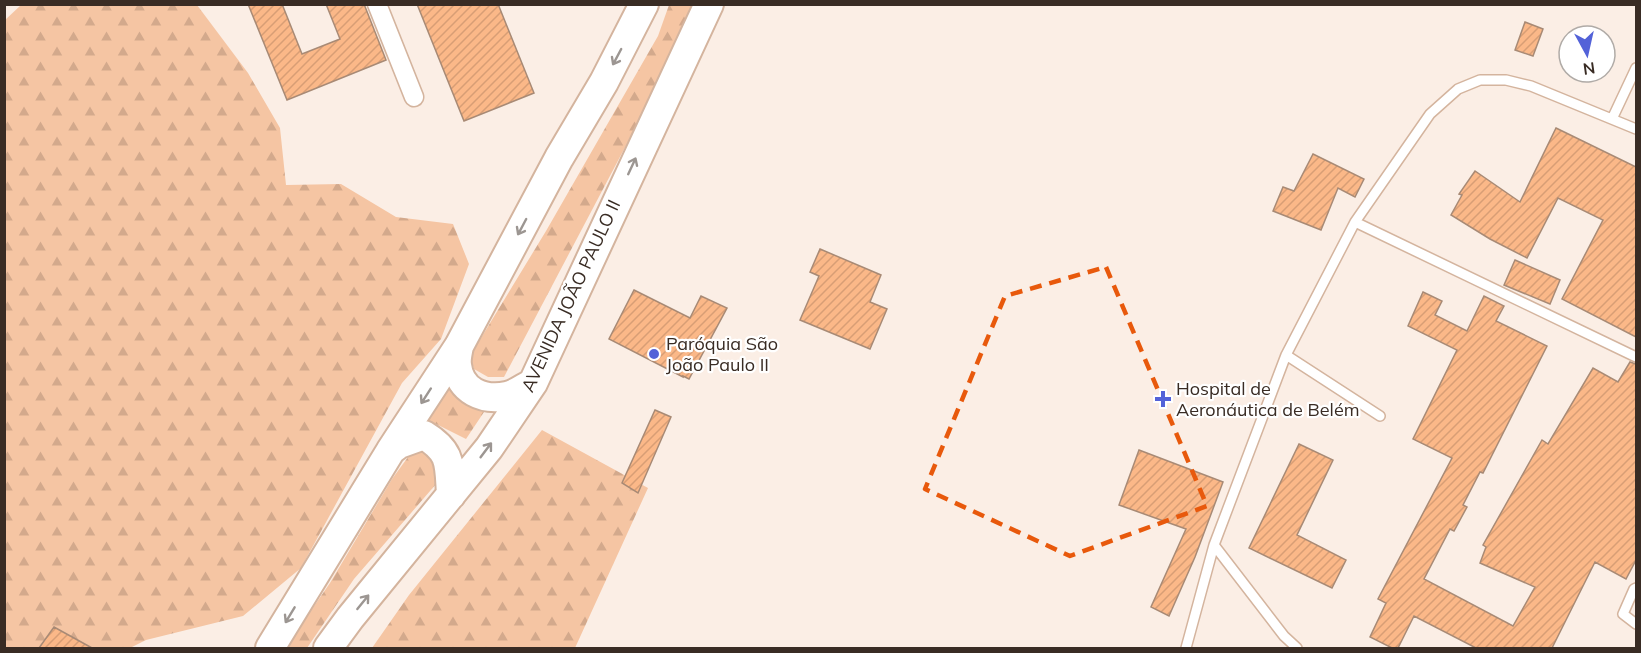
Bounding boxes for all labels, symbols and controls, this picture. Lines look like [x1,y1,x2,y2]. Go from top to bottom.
north arrow [1557,24,1617,84]
one-way arrow [611,47,623,65]
text: N [1582,58,1596,80]
one-way arrow [627,157,639,175]
street label: AVENIDA JOÃO PAULO II [516,196,625,396]
one-way arrow [516,217,527,235]
place label: Paróquia São João Paulo II [666,332,778,376]
marker: Paróquia São João Paulo II [647,347,661,361]
place label: Hospital de Aeronáutica de Belém [1176,377,1359,421]
one-way arrow [420,387,432,404]
marker: Hospital de Aeronáutica de Belém [1154,390,1172,408]
one-way arrow [480,443,493,459]
one-way arrow [357,594,370,610]
one-way arrow [284,606,296,623]

